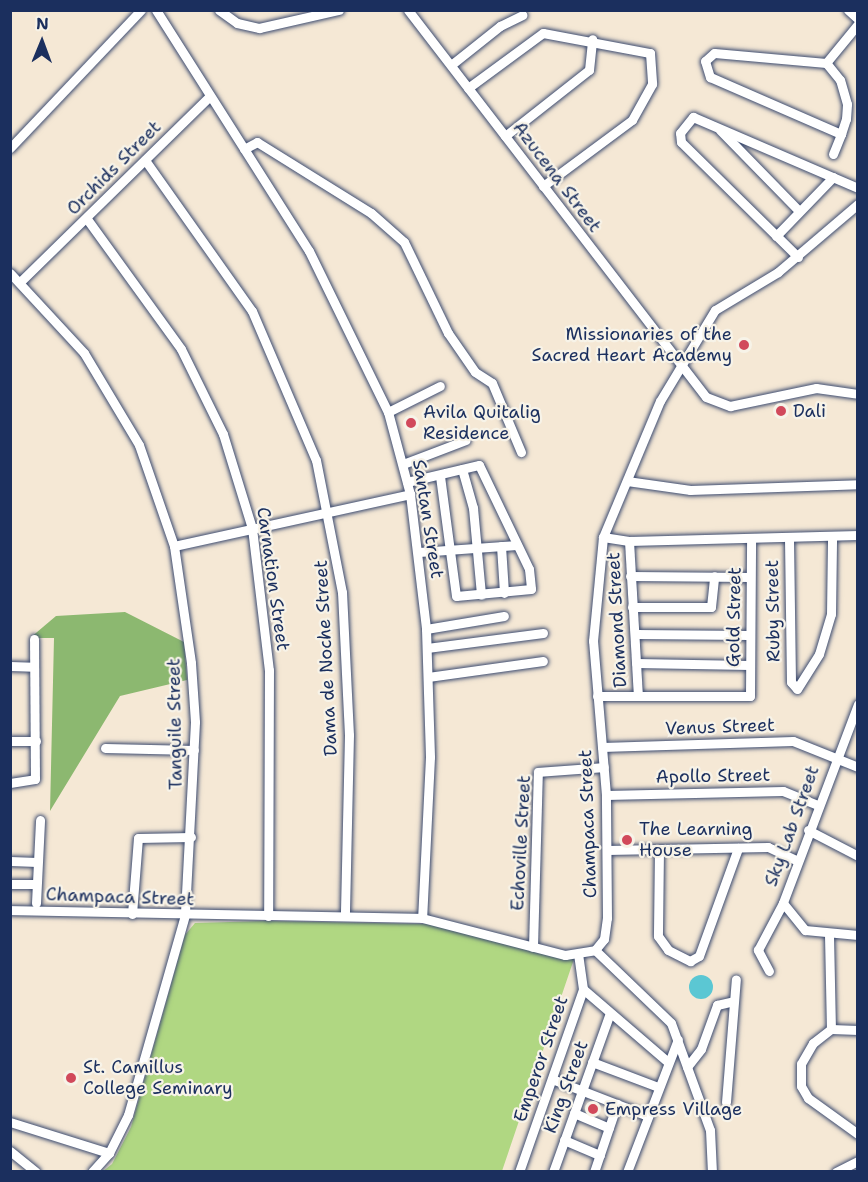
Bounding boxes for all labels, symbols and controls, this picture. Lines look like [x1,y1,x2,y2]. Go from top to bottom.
north arrow [12,12,72,72]
text: N [36,13,49,34]
street label: Orchids Street [62,116,166,220]
street label: Azucena Street [508,117,606,237]
place label: Missionaries of the Sacred Heart Academy [532,324,732,366]
marker: Missionaries of the Sacred Heart Academy [737,338,751,352]
place label: Dali [793,400,826,422]
place label: Avila Quitalig Residence [423,402,541,444]
marker: Dali [774,404,788,418]
marker: Avila Quitalig Residence [404,416,418,430]
street label: Santan Street [408,458,448,580]
street label: Carnation Street [252,506,294,652]
street label: Diamond Street [603,552,631,688]
street label: Dama de Noche Street [310,559,342,757]
street label: Ruby Street [761,560,785,662]
street label: Gold Street [722,567,746,667]
street label: Tanguile Street [163,658,187,790]
street label: Venus Street [665,714,775,740]
street label: Champaca Street [575,749,601,899]
street label: Sky Lab Street [760,763,824,889]
street label: Apollo Street [656,764,770,788]
street label: Echoville Street [507,775,535,911]
place label: The Learning House [639,819,753,862]
marker: The Learning House [620,833,634,847]
street label: Champaca Street [45,884,195,910]
street label: Emperor Street [509,993,573,1125]
street label: King Street [539,1038,593,1136]
place label: St. Camillus College Seminary [83,1057,233,1100]
marker: St. Camillus College Seminary [64,1071,78,1085]
place label: Empress Village [605,1098,742,1120]
marker: Empress Village [586,1102,600,1116]

